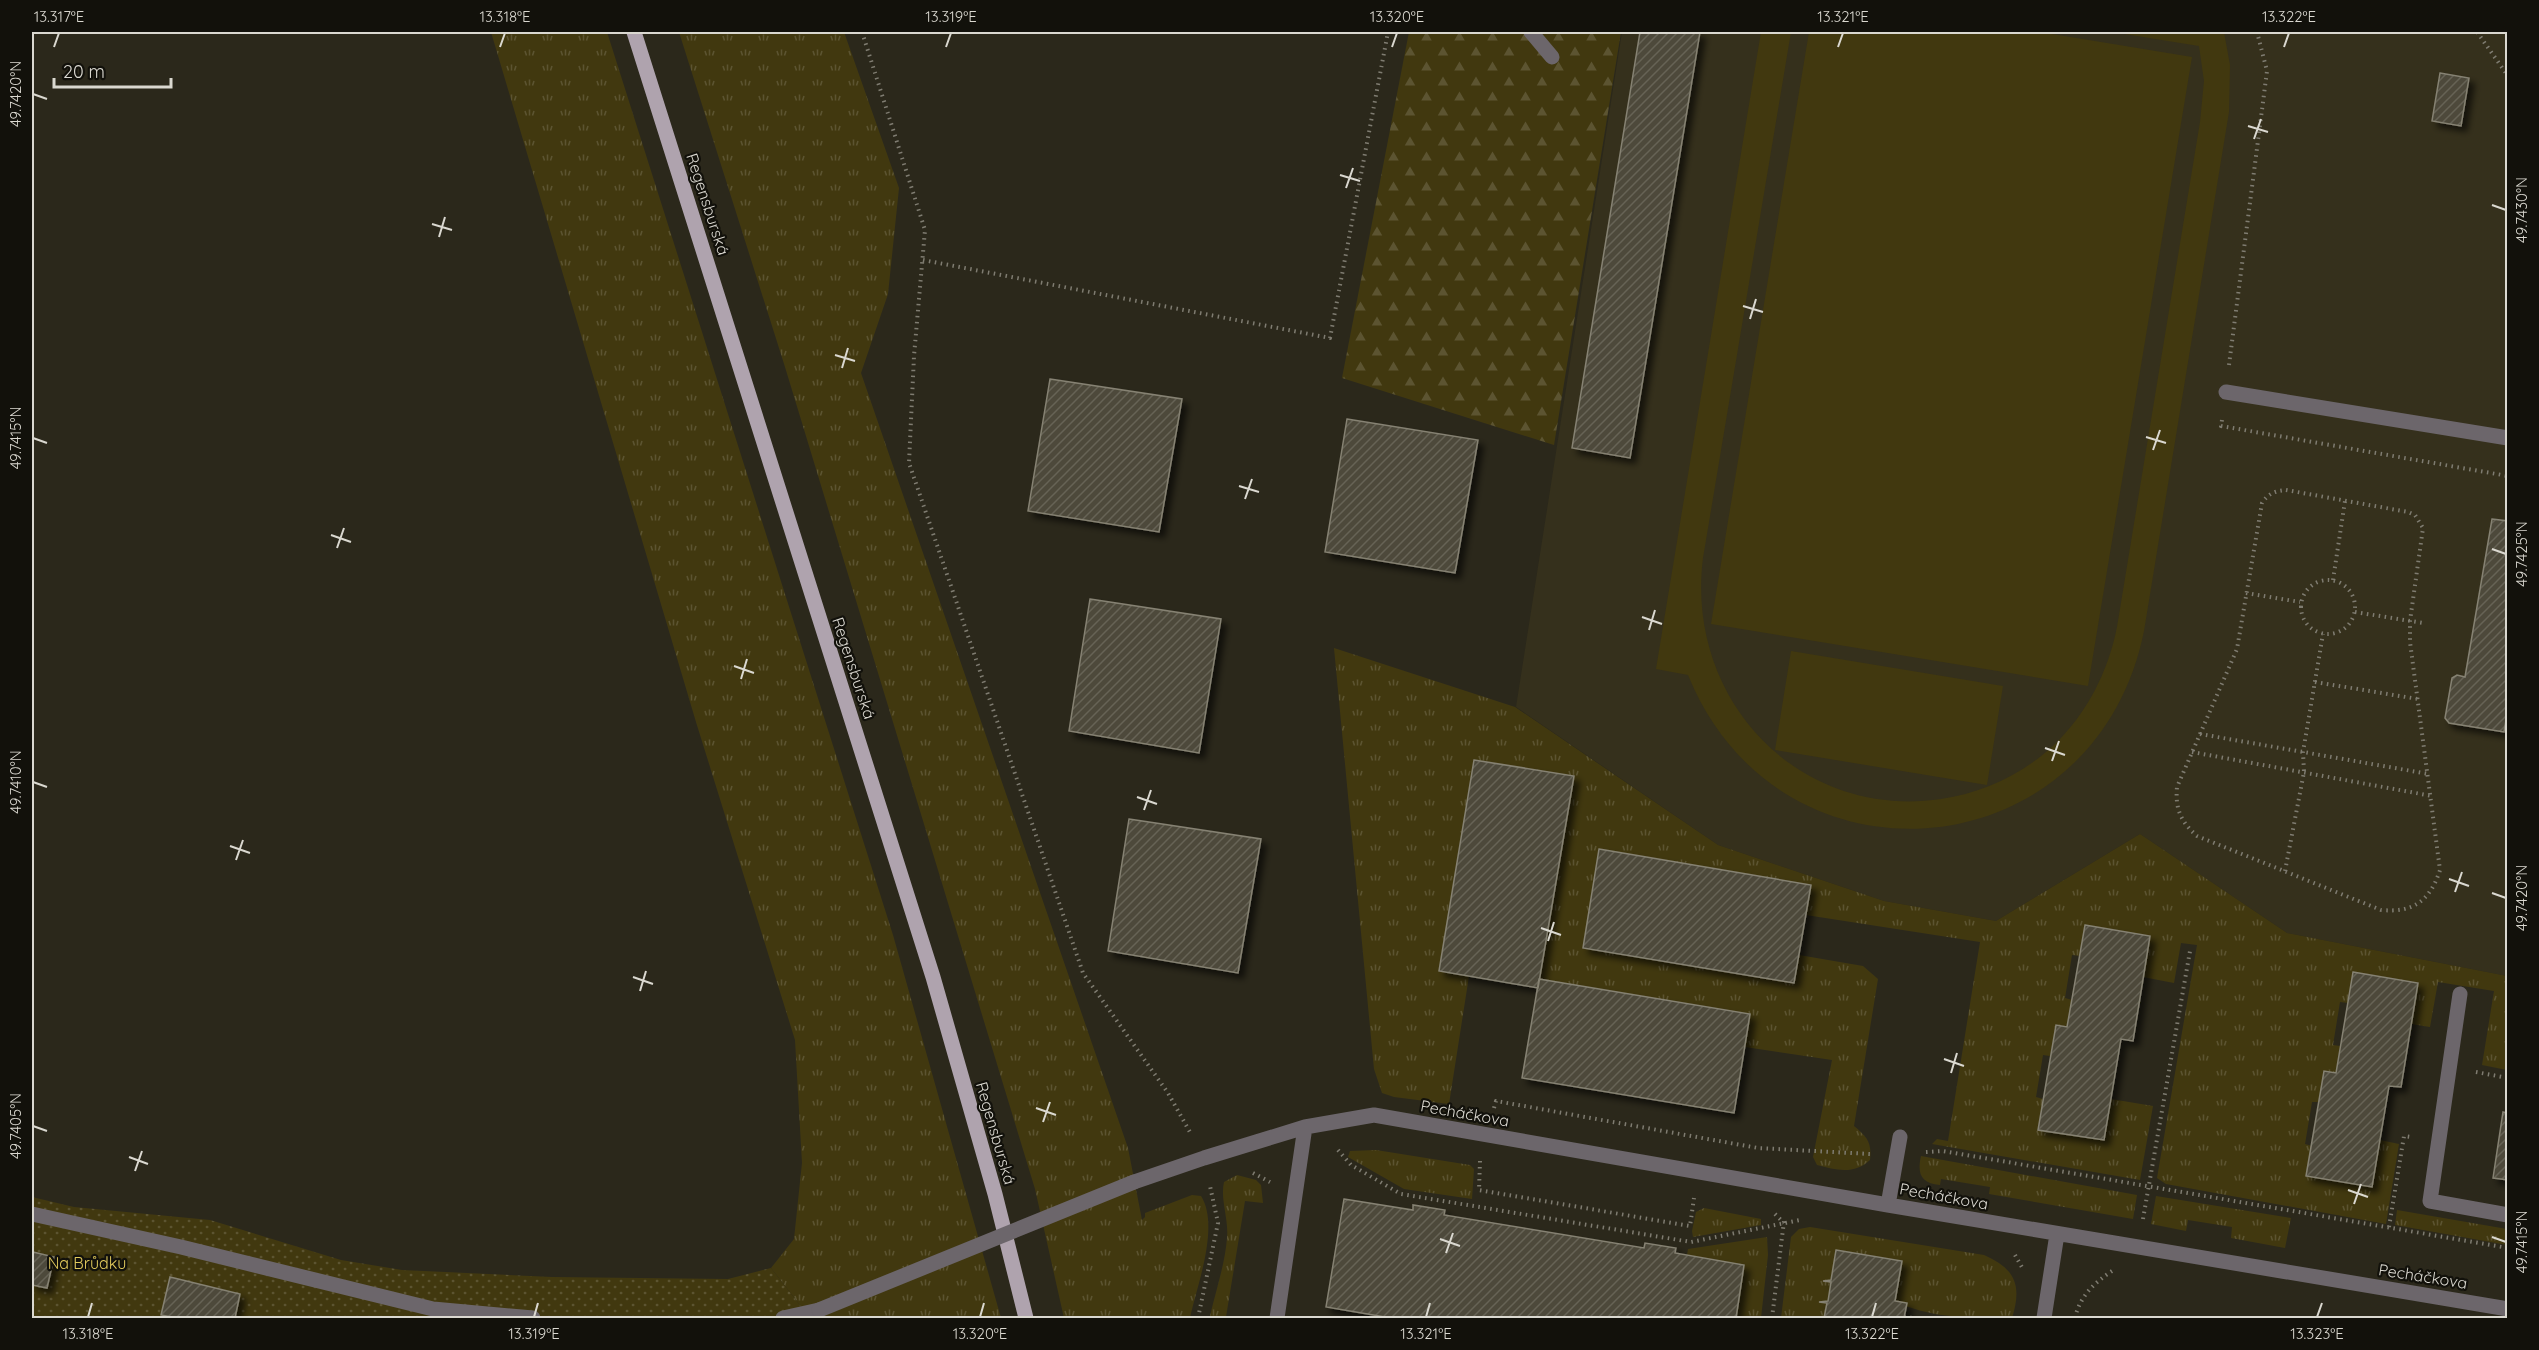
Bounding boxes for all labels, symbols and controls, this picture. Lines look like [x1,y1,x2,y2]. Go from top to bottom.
text: 13.317°E [34,7,84,26]
text: 13.318°E [479,7,531,26]
text: 13.319°E [925,7,977,26]
text: 13.320°E [1370,7,1424,26]
text: 13.321°E [1817,7,1869,26]
text: 13.322°E [2262,7,2316,26]
scale bar [54,51,171,89]
text: 20 m [63,60,105,83]
text: 49.7420°N [6,61,25,127]
street label: Regensburská [682,151,734,257]
text: 49.7430°N [2512,177,2531,243]
text: 49.7415°N [6,407,25,469]
text: 49.7425°N [2512,521,2531,587]
street label: Regensburská [828,615,880,721]
text: 49.7410°N [6,750,25,814]
text: 49.7420°N [2512,865,2531,931]
street label: Regensburská [972,1079,1020,1187]
text: 49.7405°N [6,1093,25,1159]
street label: Pecháčkova [1419,1095,1511,1131]
street label: Pecháčkova [1898,1178,1990,1214]
text: 49.7415°N [2512,1211,2531,1273]
park label: Na Brůdku [48,1253,126,1273]
street label: Pecháčkova [2377,1259,2469,1293]
text: 13.318°E [62,1324,114,1343]
text: 13.319°E [508,1324,560,1343]
text: 13.320°E [953,1324,1007,1343]
text: 13.321°E [1400,1324,1452,1343]
text: 13.322°E [1845,1324,1899,1343]
text: 13.323°E [2290,1324,2344,1343]

